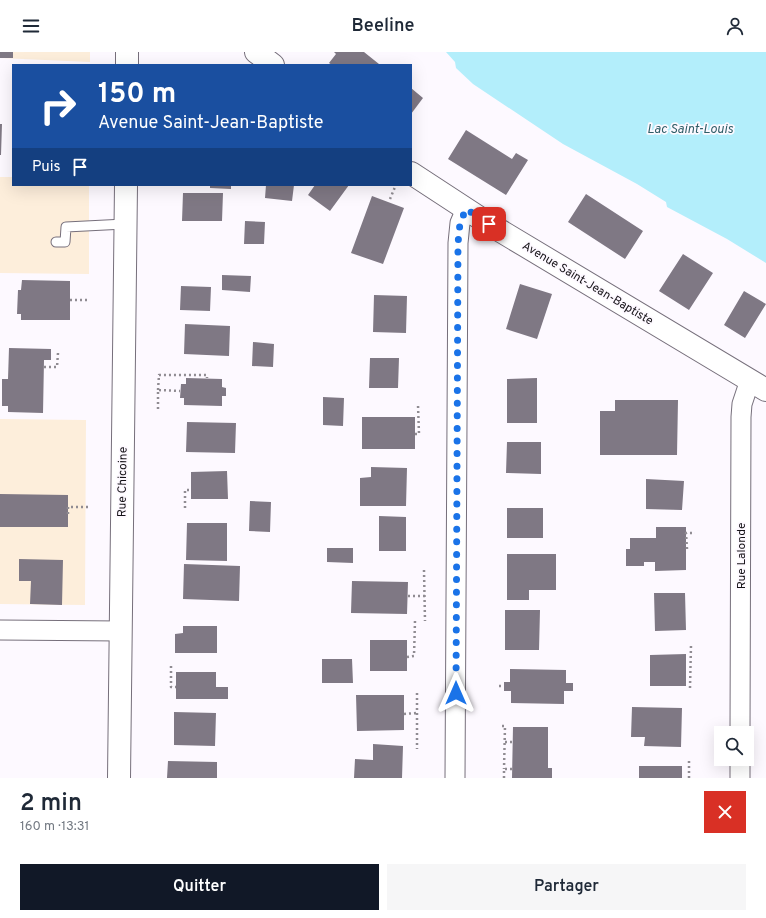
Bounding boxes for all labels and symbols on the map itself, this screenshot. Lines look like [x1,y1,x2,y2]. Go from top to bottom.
water label: Lac Saint-Louis [647,122,733,138]
pin [472,207,506,241]
street label: Avenue Saint-Jean-Baptiste [519,238,656,329]
street label: Rue Chicoine [114,447,132,517]
street label: Rue Lalonde [734,523,750,589]
position arrow [435,672,477,714]

